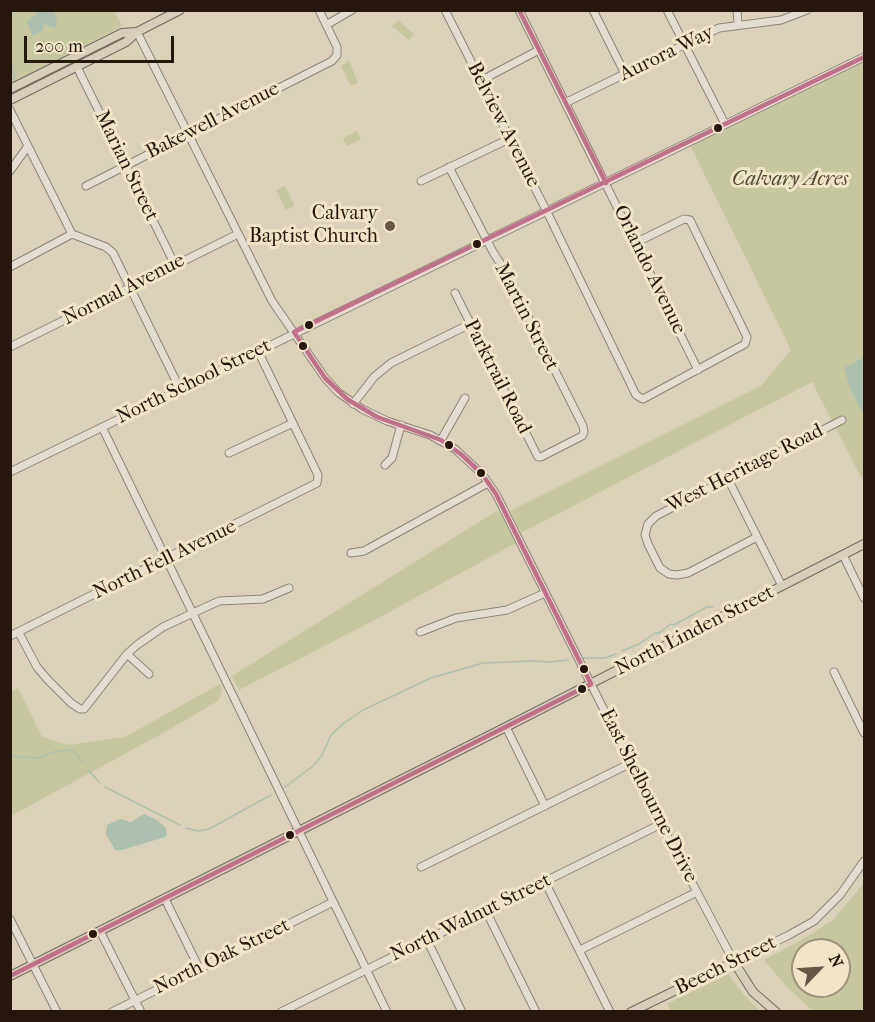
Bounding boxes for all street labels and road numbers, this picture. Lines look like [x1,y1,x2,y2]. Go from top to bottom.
street label: Aurora Way [616,21,718,87]
street label: Belview Avenue [461,58,545,192]
street label: Bakewell Avenue [142,77,284,165]
street label: Marian Street [89,107,163,225]
street label: Orlando Avenue [607,202,691,338]
street label: Normal Avenue [59,249,189,331]
street label: Martin Street [489,259,563,375]
street label: Parktrail Road [458,316,536,438]
street label: North School Street [113,334,275,430]
street label: West Heritage Road [663,419,827,519]
street label: North Fell Avenue [89,515,241,605]
street label: North Linden Street [612,581,778,681]
street label: East Shelbourne Drive [594,705,702,887]
street label: North Walnut Street [387,869,555,967]
street label: North Oak Street [150,914,294,1000]
street label: Beech Street [671,931,781,1001]

